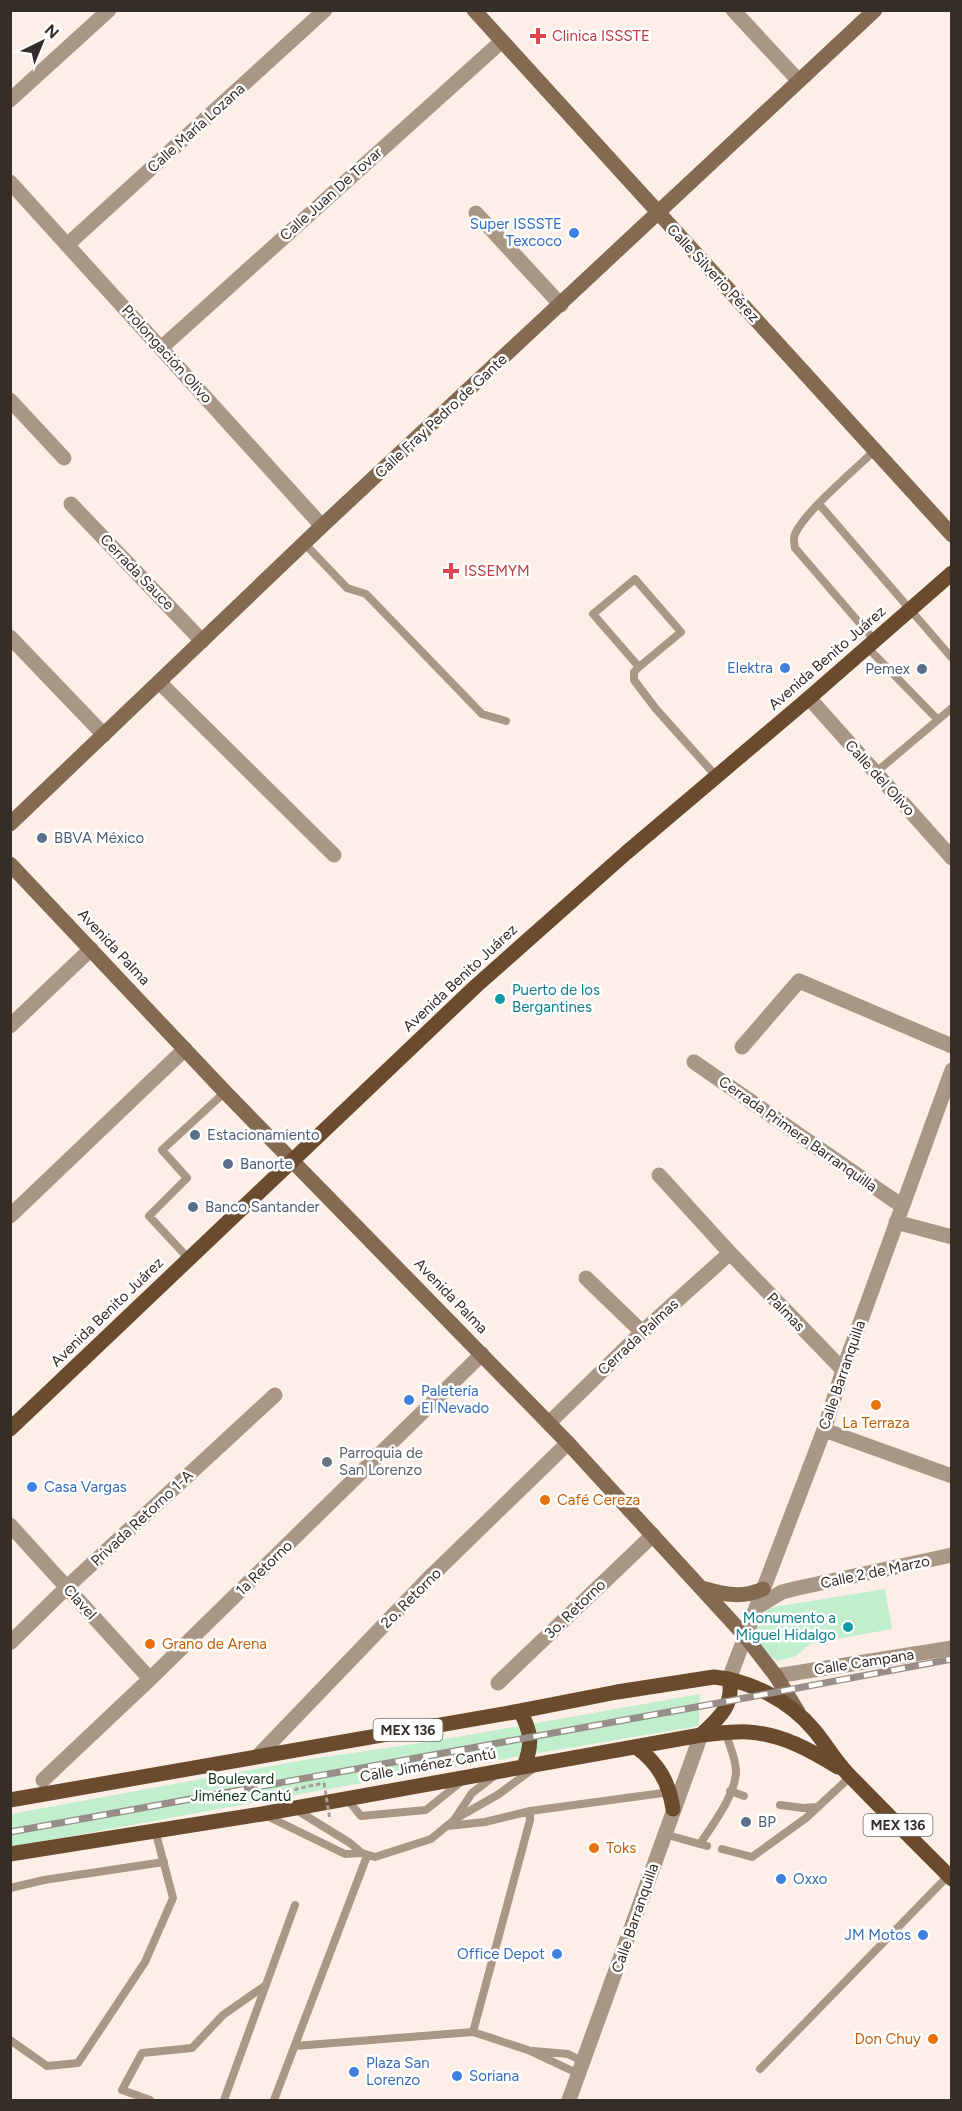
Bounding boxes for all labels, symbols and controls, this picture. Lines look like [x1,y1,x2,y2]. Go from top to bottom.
north arrow [12,12,72,72]
text: N [41,20,63,43]
marker: Clinica ISSSTE [529,27,547,45]
place label: Clinica ISSSTE [552,27,650,45]
street label: Calle María Lozana [144,80,248,176]
street label: Calle Juan De Tovar [276,143,386,245]
place label: Super ISSSTE Texcoco [470,215,562,250]
street label: Calle Silverio Pérez [663,220,763,326]
marker: Super ISSSTE Texcoco [567,226,581,240]
street label: Prolongación Olivo [118,301,216,407]
street label: Calle Fray Pedro de Gante [371,350,511,482]
street label: Cerrada Sauce [96,530,178,614]
marker: ISSEMYM [442,562,460,580]
place label: ISSEMYM [464,562,530,580]
street label: Avenida Benito Juárez [765,602,889,714]
place label: Elektra [727,659,773,677]
place label: Pemex [865,660,910,678]
marker: Elektra [778,661,792,675]
marker: Pemex [915,662,929,676]
street label: Calle del Olivo [841,736,919,820]
place label: BBVA México [54,829,144,847]
marker: BBVA México [35,831,49,845]
street label: Avenida Palma [74,905,154,989]
street label: Avenida Benito Juárez [399,920,521,1036]
place label: Puerto de los Bergantines [512,981,600,1016]
marker: Puerto de los Bergantines [493,992,507,1006]
street label: Cerrada Primera Barranquilla [715,1072,881,1196]
place label: Estacionamiento [207,1126,320,1144]
marker: Estacionamiento [188,1128,202,1142]
place label: Banorte [240,1155,293,1173]
marker: Banorte [221,1157,235,1171]
place label: Banco Santander [205,1198,320,1216]
marker: Banco Santander [186,1200,200,1214]
street label: Avenida Benito Juárez [47,1254,167,1370]
street label: Avenida Palma [411,1255,491,1337]
street label: Palmas [763,1289,809,1335]
street label: Cerrada Palmas [594,1295,682,1379]
street label: Calle Barranquilla [815,1318,869,1432]
place label: Paletería El Nevado [421,1382,490,1417]
marker: Paletería El Nevado [402,1393,416,1407]
marker: La Terraza [869,1398,883,1412]
place label: La Terraza [842,1414,910,1432]
place label: Parroquia de San Lorenzo [339,1444,423,1479]
marker: Parroquia de San Lorenzo [320,1455,334,1469]
street label: Privada Retorno 1-A [87,1466,197,1570]
place label: Casa Vargas [44,1478,127,1496]
marker: Casa Vargas [25,1480,39,1494]
place label: Café Cereza [557,1491,640,1509]
marker: Café Cereza [538,1493,552,1507]
street label: 1a Retorno [232,1536,296,1599]
street label: Calle 2 de Marzo [819,1552,932,1592]
street label: 2o. Retorno [377,1564,445,1632]
street label: 3o. Retorno [541,1575,609,1642]
street label: Clavel [60,1581,100,1623]
place label: Monumento a Miguel Hidalgo [735,1609,836,1644]
marker: Monumento a Miguel Hidalgo [841,1620,855,1634]
place label: Grano de Arena [162,1635,267,1653]
marker: Grano de Arena [143,1637,157,1651]
street label: Calle Campana [813,1645,915,1679]
road number: MEX 136 [374,1719,442,1741]
street label: Calle Jiménez Cantú [359,1744,497,1786]
park label: Boulevard Jiménez Cantú [191,1770,291,1805]
place label: BP [758,1813,776,1831]
road number: MEX 136 [864,1814,932,1836]
marker: BP [739,1815,753,1829]
place label: Toks [606,1839,636,1857]
marker: Toks [587,1841,601,1855]
street label: Calle Barranquilla [608,1861,662,1975]
place label: Oxxo [793,1870,828,1888]
marker: Oxxo [774,1872,788,1886]
place label: JM Motos [844,1926,911,1944]
marker: JM Motos [916,1928,930,1942]
place label: Office Depot [457,1945,545,1963]
marker: Office Depot [550,1947,564,1961]
place label: Don Chuy [854,2030,921,2048]
marker: Don Chuy [926,2032,940,2046]
place label: Plaza San Lorenzo [366,2054,430,2089]
marker: Plaza San Lorenzo [347,2065,361,2079]
place label: Soriana [469,2067,519,2085]
marker: Soriana [450,2069,464,2083]

